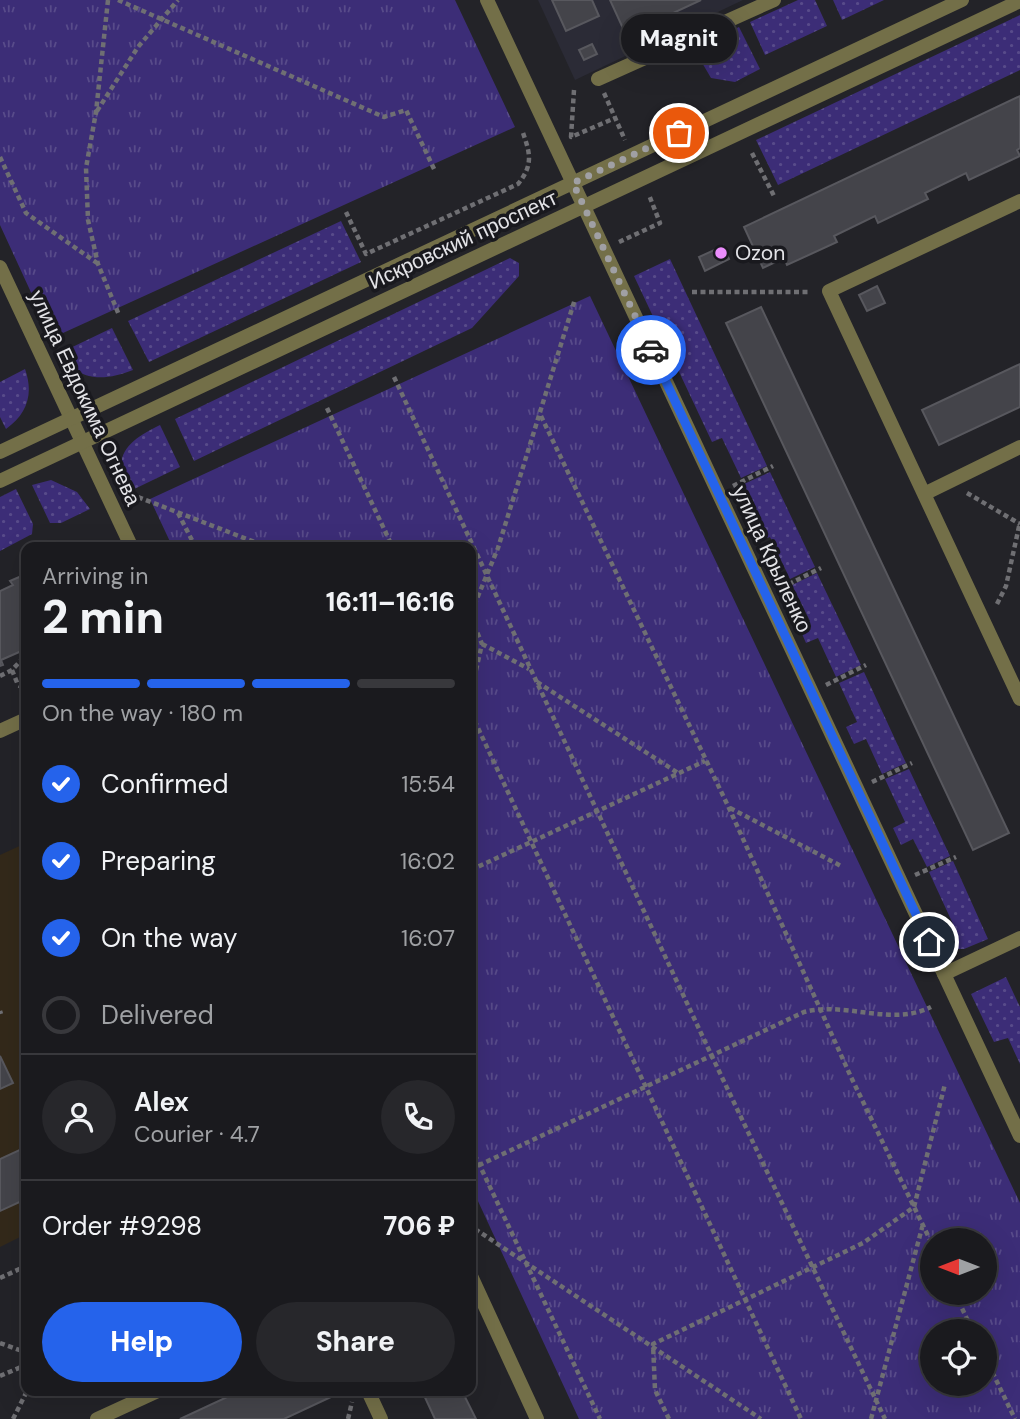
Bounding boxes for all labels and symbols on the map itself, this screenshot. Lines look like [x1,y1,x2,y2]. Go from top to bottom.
callout: Magnit [621,14,737,63]
pin [649,103,709,163]
street label: Искровский проспект [364,184,562,296]
place label: Ozon [735,239,785,267]
marker: Ozon [713,245,729,261]
street label: улица Евдокима Огнева [23,286,147,511]
courier [616,315,686,385]
street label: улица Крыленко [726,481,818,637]
pin [899,912,959,972]
north arrow [920,1228,998,1306]

